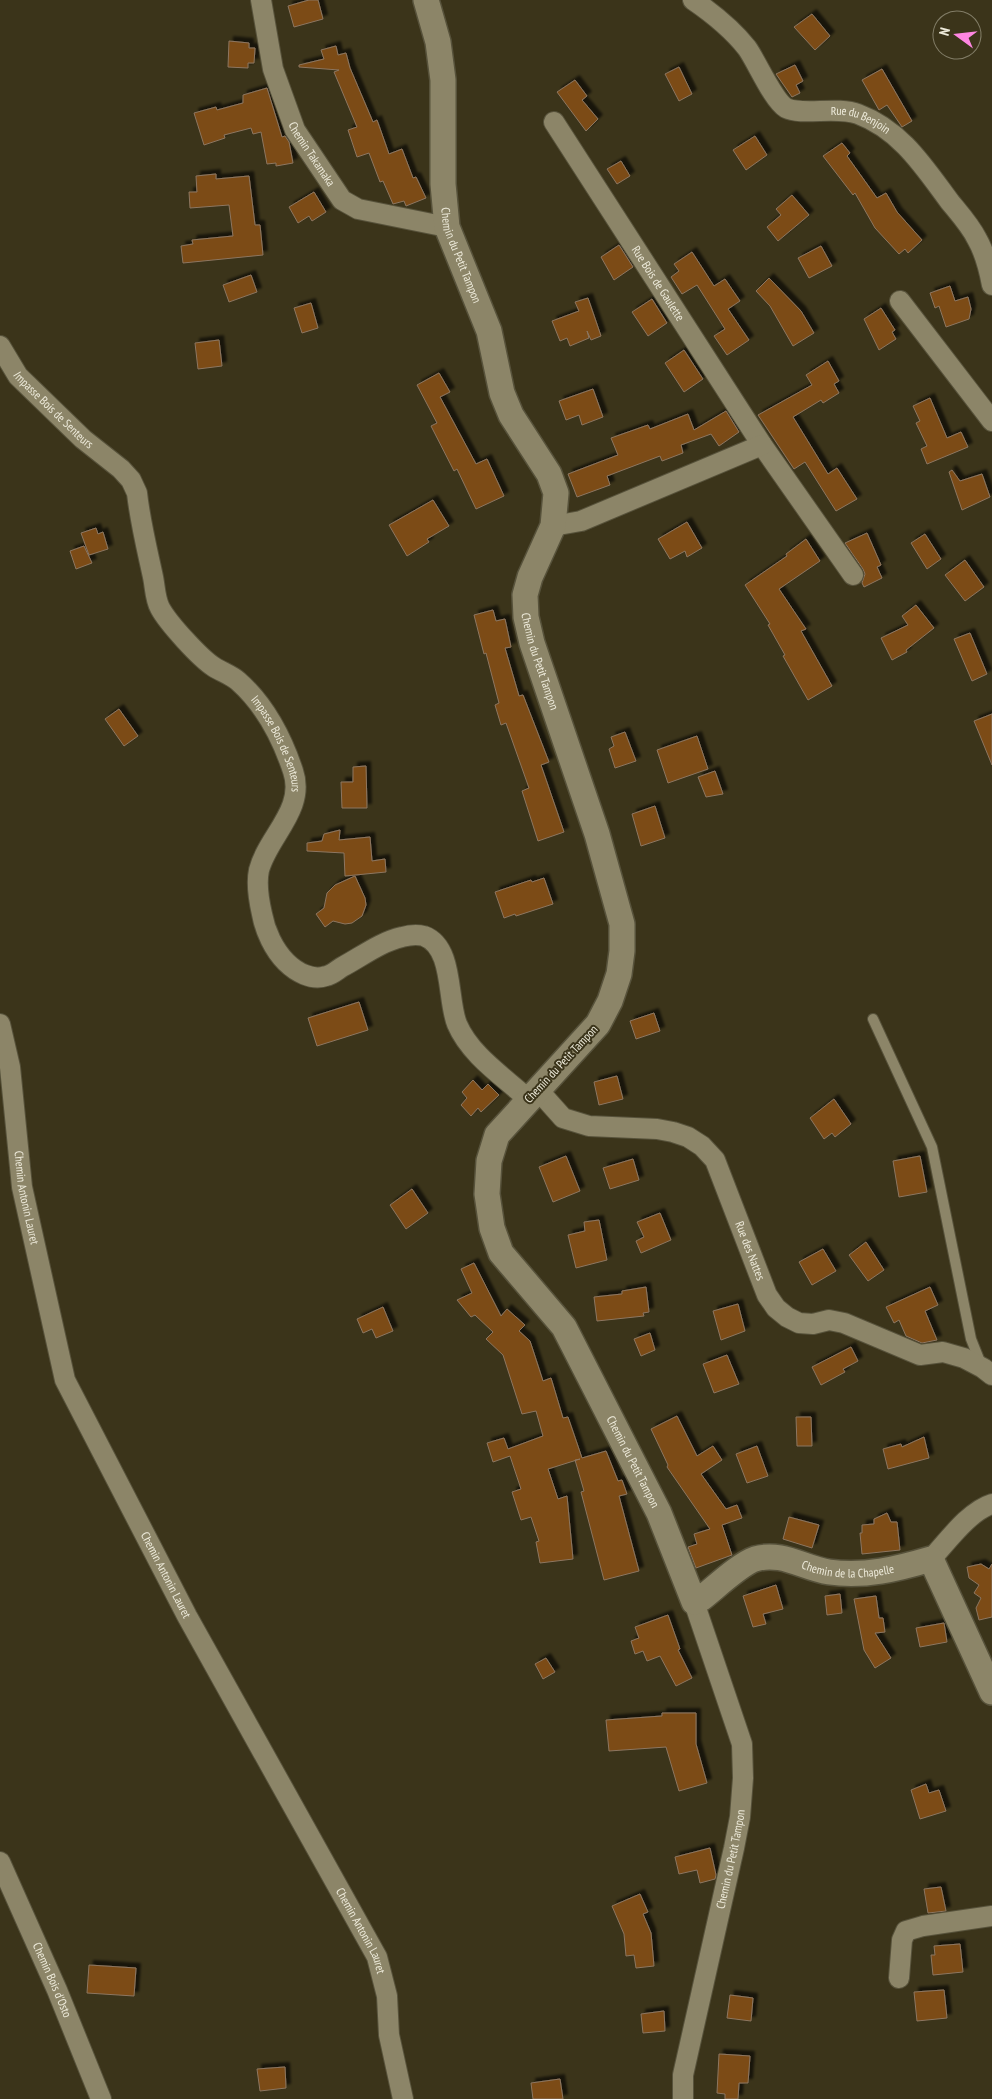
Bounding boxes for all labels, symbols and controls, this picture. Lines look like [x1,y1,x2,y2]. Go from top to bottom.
north arrow [932,10,982,60]
text: N [935,26,954,38]
street label: Rue du Benjoin [831,103,894,137]
street label: Chemin Takamaka [286,120,339,189]
street label: Chemin du Petit Tampon [438,207,485,305]
street label: Rue Bois de Gaulette [629,243,688,324]
street label: Impasse Bois de Senteurs [10,369,97,451]
street label: Chemin du Petit Tampon [519,612,562,712]
street label: Impasse Bois de Senteurs [248,692,304,793]
street label: Chemin du Petit Tampon [521,1022,601,1106]
street label: Chemin Antonin Lauret [11,1150,43,1247]
street label: Rue des Nattes [732,1219,769,1282]
street label: Chemin du Petit Tampon [604,1413,663,1510]
street label: Chemin Antonin Lauret [138,1529,195,1621]
street label: Chemin de la Chapelle [800,1557,895,1581]
street label: Chemin du Petit Tampon [713,1809,748,1910]
street label: Chemin Antonin Lauret [333,1885,389,1976]
street label: Chemin Bois d'Osto [30,1940,75,2019]

